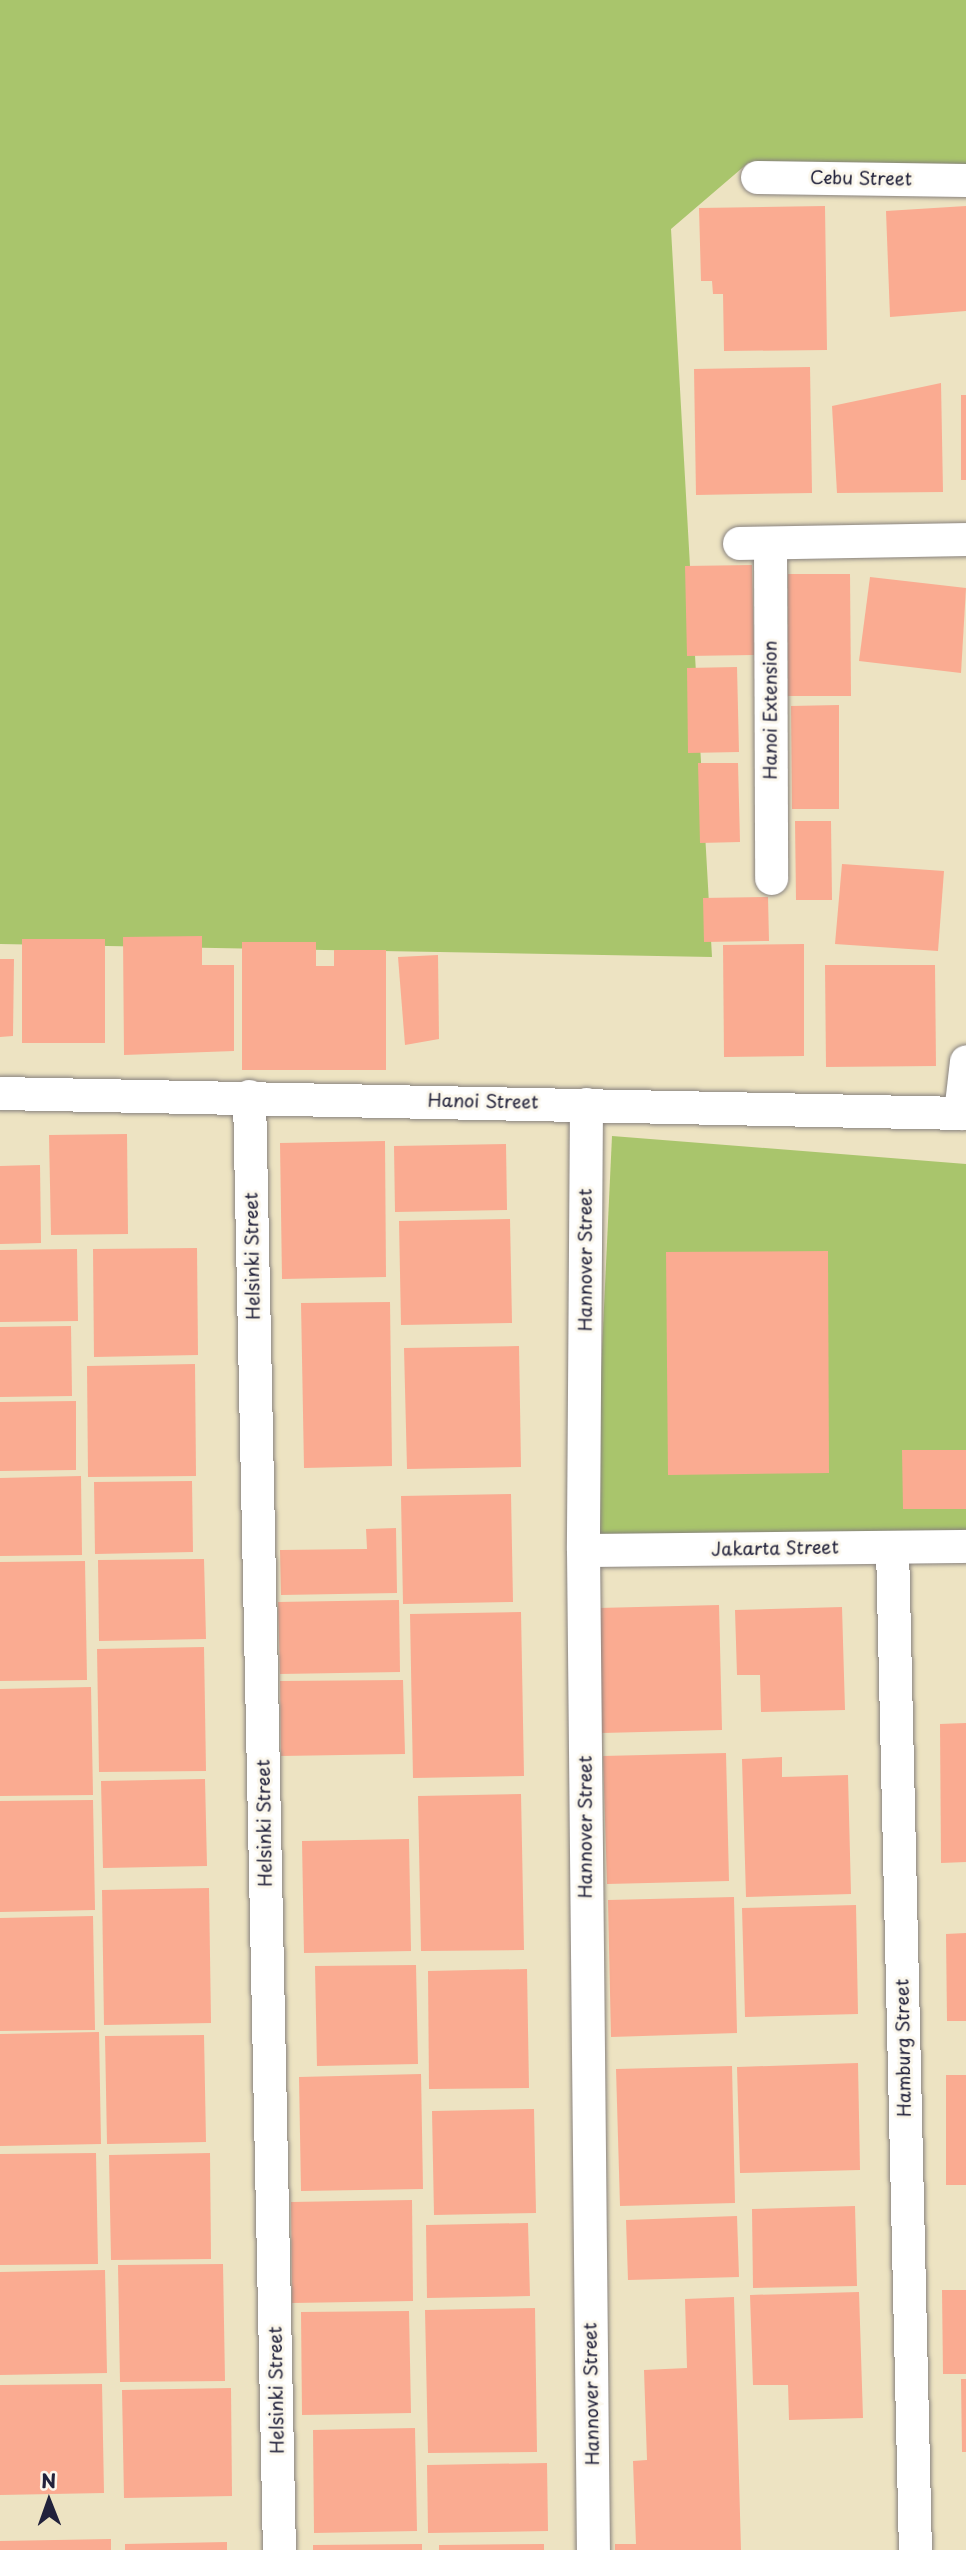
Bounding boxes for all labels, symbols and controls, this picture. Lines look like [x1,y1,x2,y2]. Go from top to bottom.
street label: Cebu Street [809,166,913,190]
street label: Hanoi Extension [759,640,781,780]
street label: Hanoi Street [427,1089,539,1113]
street label: Hannover Street [574,1188,596,1332]
street label: Helsinki Street [240,1192,264,1320]
street label: Jakarta Street [710,1536,840,1560]
street label: Hannover Street [574,1755,596,1899]
street label: Helsinki Street [252,1759,276,1887]
street label: Hamburg Street [891,1978,915,2118]
street label: Hannover Street [579,2322,603,2466]
street label: Helsinki Street [264,2326,288,2454]
north arrow [14,2466,84,2536]
text: N [41,2466,56,2494]

